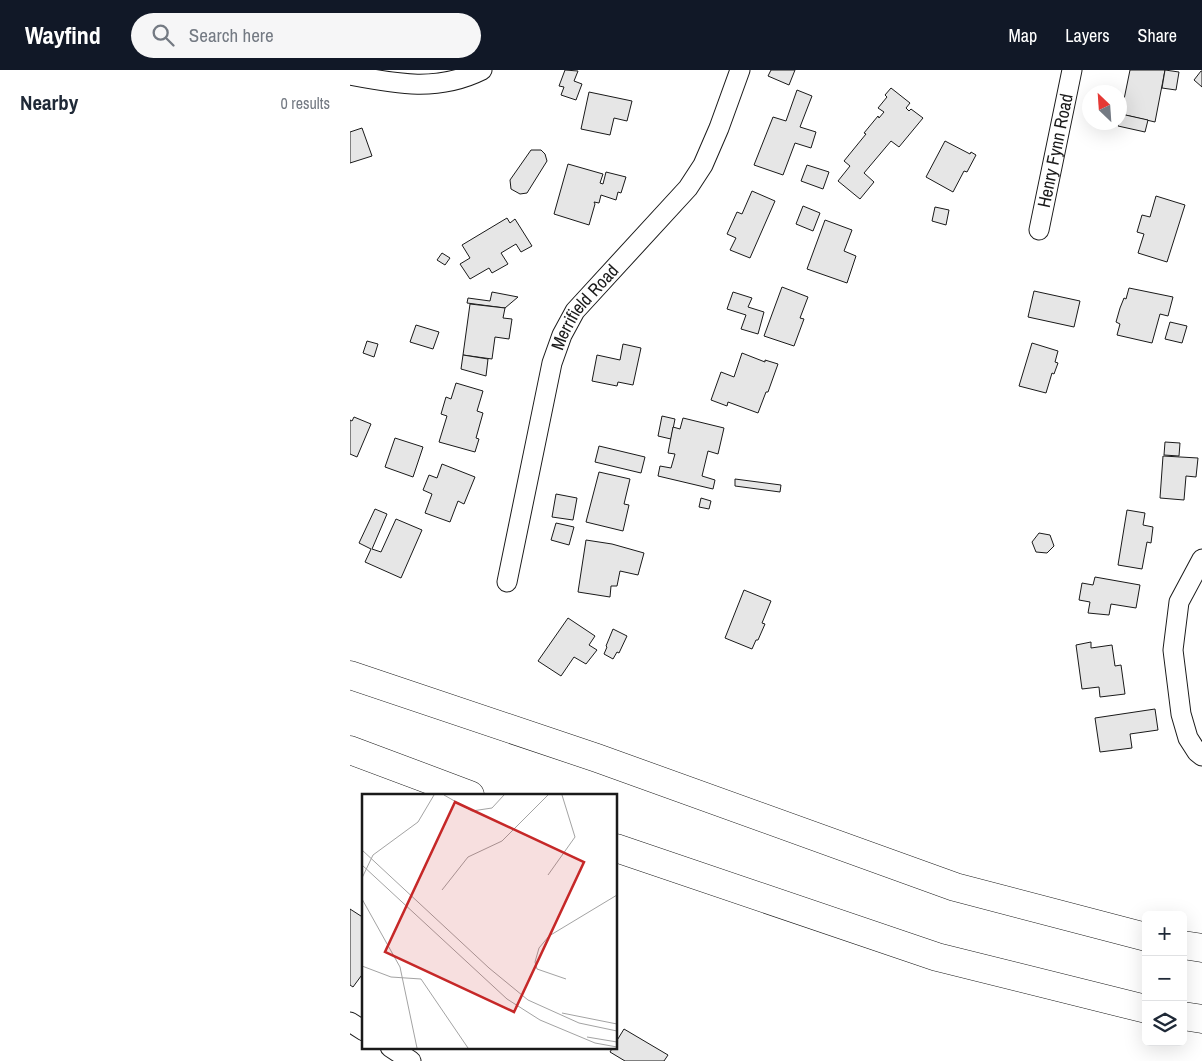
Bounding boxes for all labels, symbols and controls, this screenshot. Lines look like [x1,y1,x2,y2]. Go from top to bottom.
search box [131,13,481,58]
text: Wayfind [25,19,101,51]
icon: search [149,21,177,49]
text: Search here [189,22,274,48]
text: Map [1009,23,1037,48]
text: Layers [1065,23,1110,48]
text: Share [1138,23,1177,48]
north arrow [1082,85,1127,130]
text: Nearby [20,88,78,117]
street label: Henry Fynn Road [1031,91,1079,210]
text: 0 results [280,92,330,114]
street label: Merrifield Road [545,259,624,353]
inset map [362,794,618,1048]
map controls [1142,911,1187,1046]
button: + [1142,911,1187,956]
button: − [1142,956,1187,1001]
button: layers [1142,1001,1187,1046]

